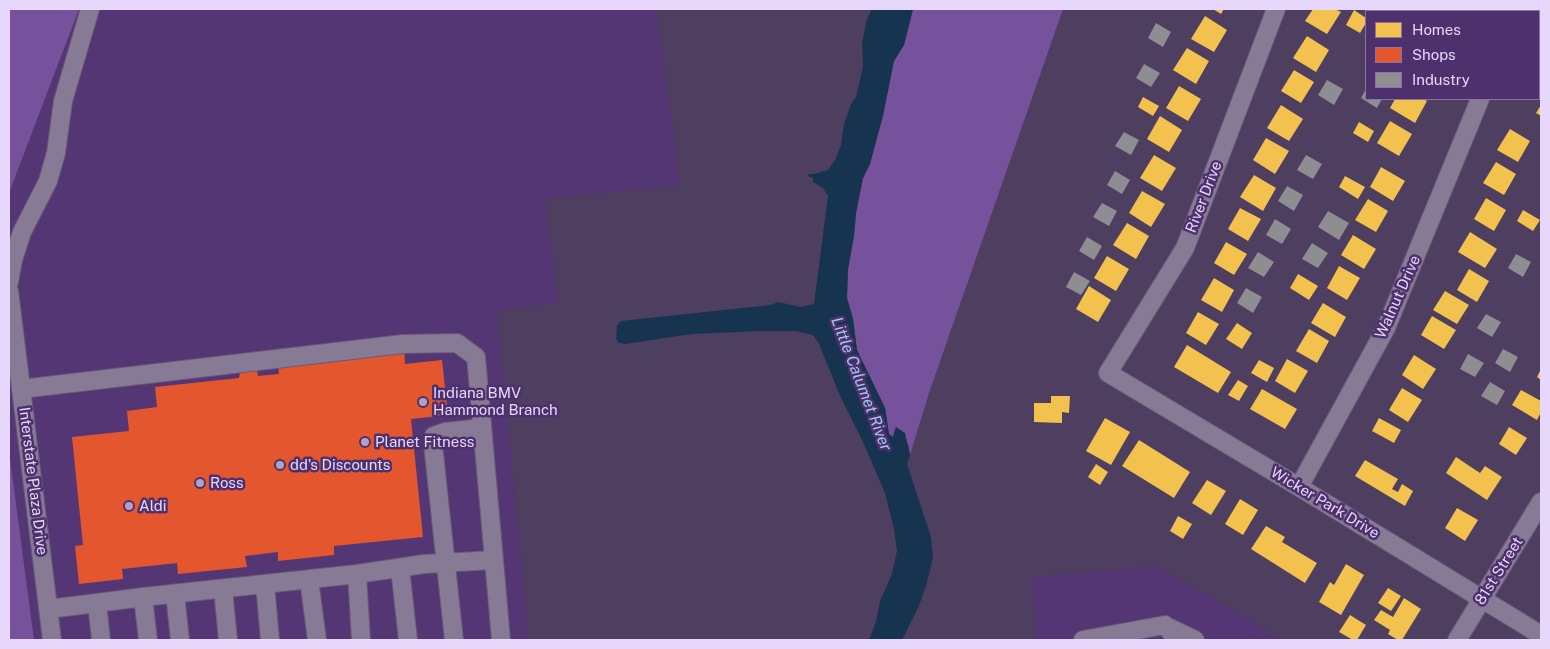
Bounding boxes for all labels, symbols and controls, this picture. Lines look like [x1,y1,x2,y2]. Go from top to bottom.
legend [1365,10,1540,100]
text: Homes [1412,21,1461,38]
text: Shops [1412,46,1456,63]
text: Industry [1412,71,1470,88]
street label: River Drive [1182,159,1226,235]
street label: Walnut Drive [1372,253,1424,341]
water label: Little Calumet River [827,314,895,454]
place label: Indiana BMV Hammond Branch [433,384,558,419]
marker: Indiana BMV Hammond Branch [417,396,429,408]
street label: Interstate Plaza Drive [15,406,51,556]
place label: Planet Fitness [375,433,474,451]
marker: Planet Fitness [359,436,371,448]
place label: dd's Discounts [290,456,390,474]
marker: dd's Discounts [274,459,286,471]
street label: Wicker Park Drive [1267,463,1383,543]
place label: Ross [210,474,243,492]
marker: Ross [194,477,206,489]
place label: Aldi [139,497,167,515]
marker: Aldi [123,500,135,512]
street label: 81st Street [1471,534,1527,608]

